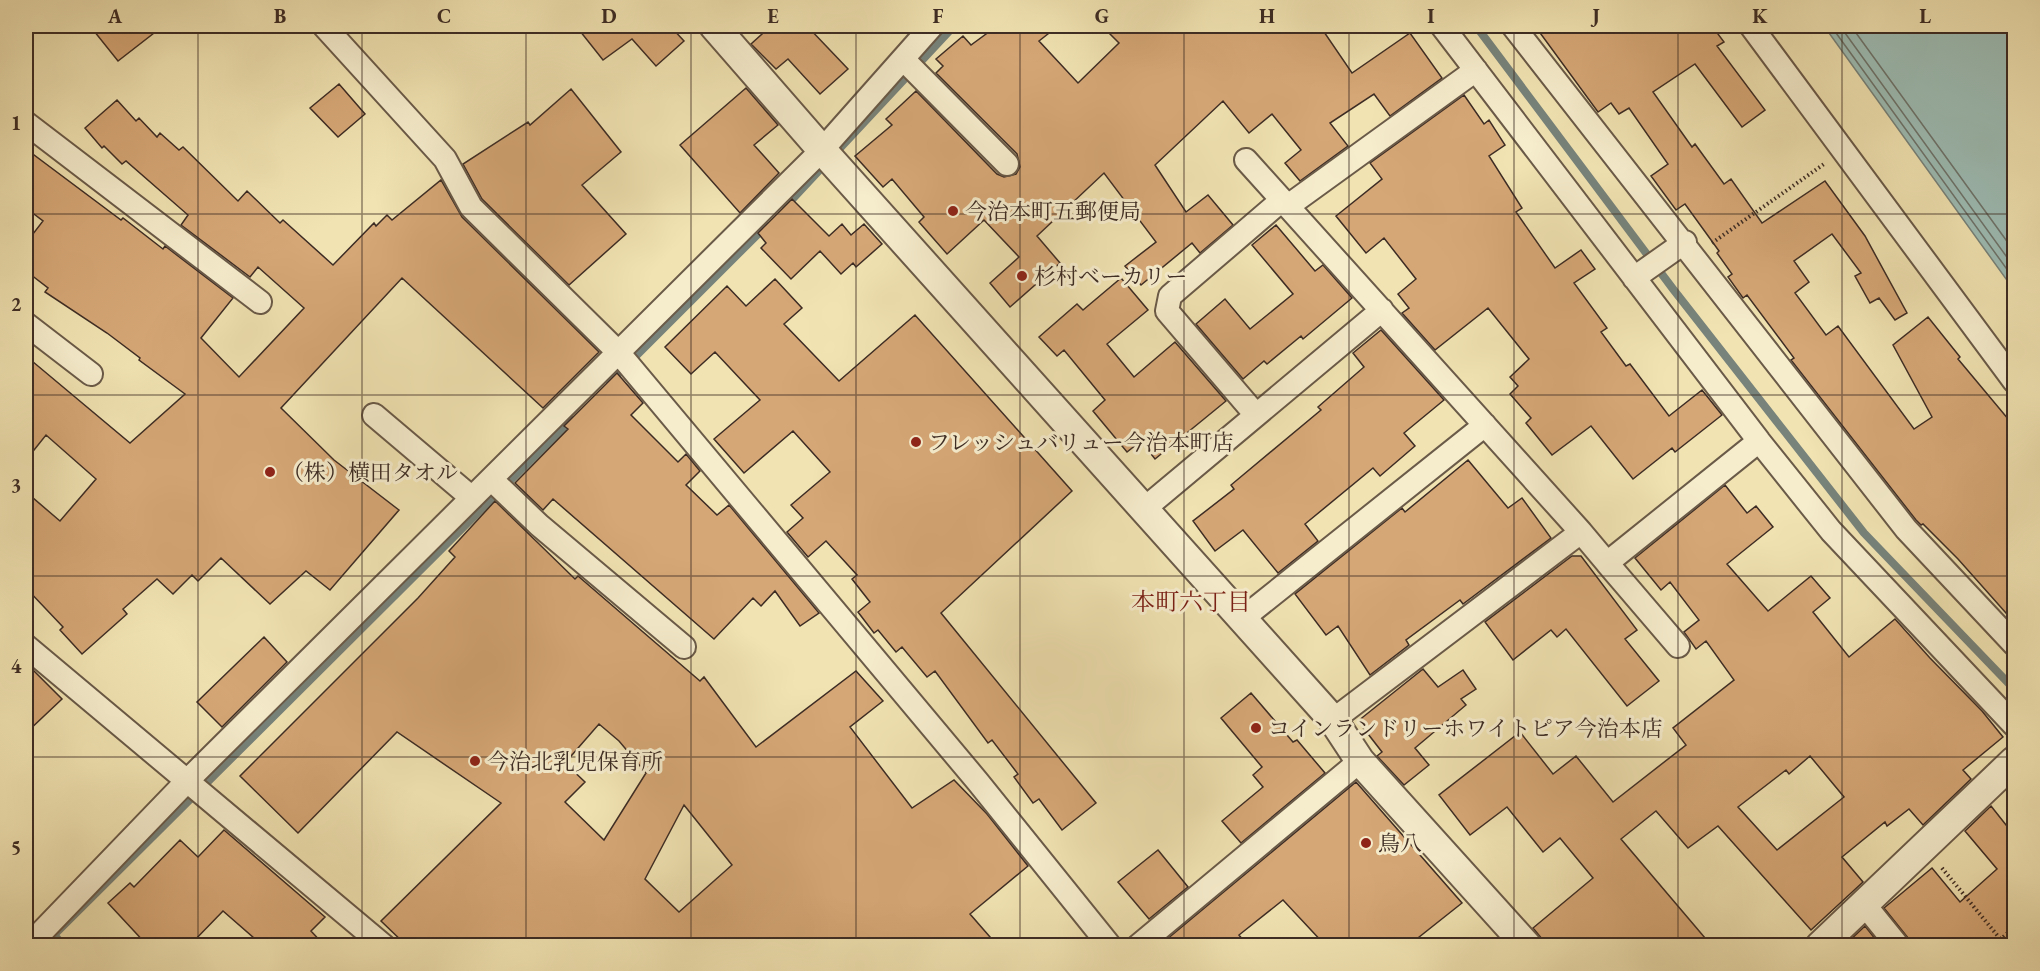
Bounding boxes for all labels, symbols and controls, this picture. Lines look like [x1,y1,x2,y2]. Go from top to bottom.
text: A [107,3,123,29]
text: B [274,3,286,29]
text: C [437,3,451,29]
text: D [601,3,617,29]
text: E [767,3,779,29]
text: F [933,3,944,29]
text: G [1095,3,1109,29]
text: H [1259,3,1275,29]
text: I [1427,3,1435,29]
text: J [1590,3,1600,29]
text: K [1752,3,1768,29]
text: L [1919,3,1931,29]
text: 1 [11,110,21,136]
place label: 今治本町五郵便局 [965,197,1141,226]
marker: 今治本町五郵便局 [946,204,960,218]
place label: 杉村ベーカリー [1034,262,1188,291]
marker: 杉村ベーカリー [1015,269,1029,283]
text: 2 [11,291,22,317]
place label: フレッシュバリュー今治本町店 [928,428,1234,457]
marker: フレッシュバリュー今治本町店 [909,435,923,449]
place label: （株）横田タオル [282,458,458,487]
marker: （株）横田タオル [263,465,277,479]
text: 3 [11,472,21,498]
district label: 本町六丁目 [1131,586,1251,617]
text: 4 [11,653,22,679]
place label: コインランドリーホワイトピア今治本店 [1268,714,1663,743]
marker: コインランドリーホワイトピア今治本店 [1249,721,1263,735]
place label: 今治北乳児保育所 [487,747,663,776]
marker: 今治北乳児保育所 [468,754,482,768]
place label: 鳥八 [1378,829,1422,858]
text: 5 [11,834,21,860]
marker: 鳥八 [1359,836,1373,850]

